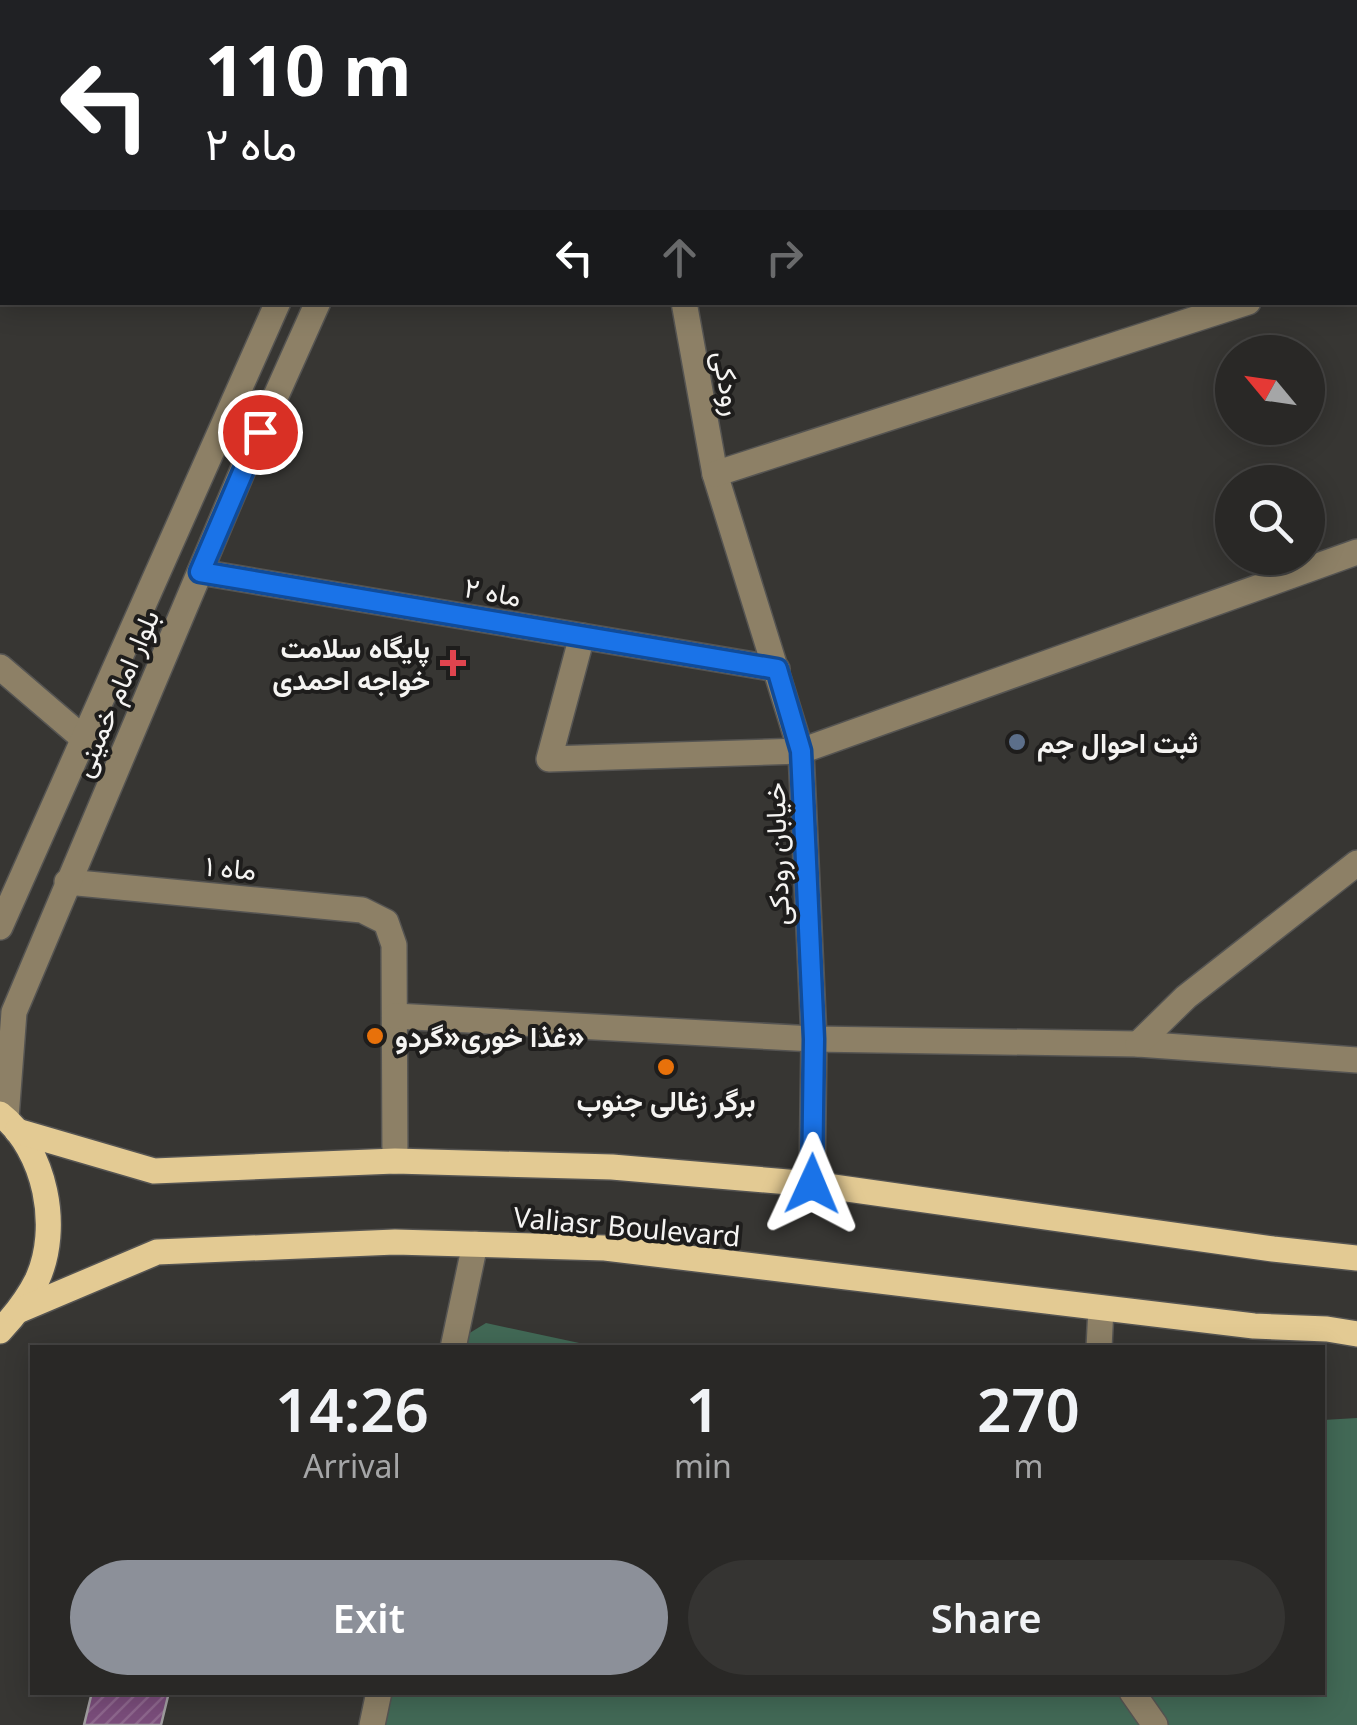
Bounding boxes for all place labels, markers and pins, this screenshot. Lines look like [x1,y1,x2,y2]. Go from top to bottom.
pin [218,390,303,475]
place label: پایگاه سلامت خواجه احمدی [272,628,430,698]
marker: پایگاه سلامت خواجه احمدی [440,650,466,676]
place label: ثبت احوال جم [1037,723,1198,762]
marker: ثبت احوال جم [1006,731,1028,753]
place label: غذا خوری«گردو» [395,1017,585,1055]
marker: غذا خوری«گردو» [364,1025,386,1047]
marker: برگر زغالی جنوب [655,1056,677,1078]
place label: برگر زغالی جنوب [577,1081,755,1119]

